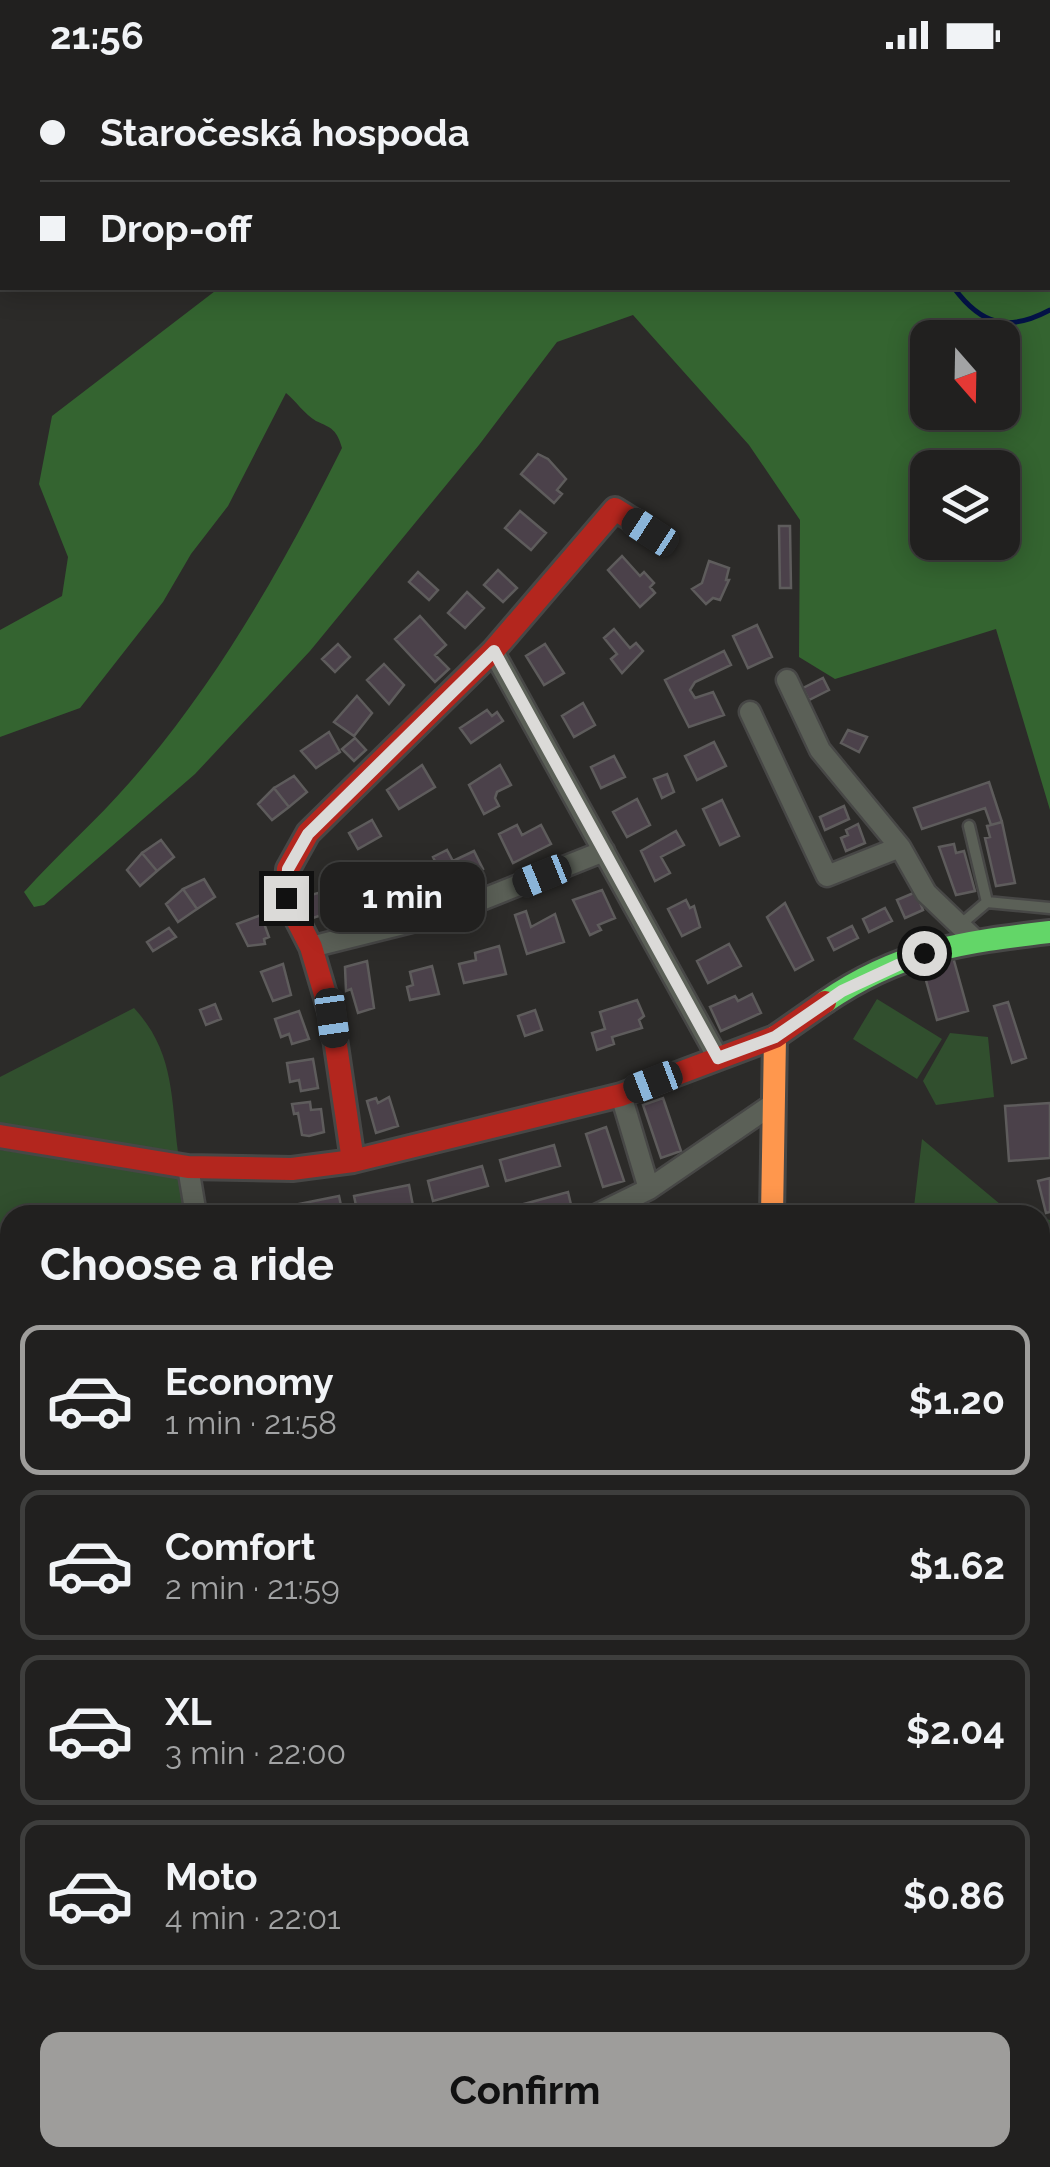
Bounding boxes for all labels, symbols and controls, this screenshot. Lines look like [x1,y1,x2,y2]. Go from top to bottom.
text: 21:56 [50,13,144,58]
text: Staročeská hospoda [100,110,470,155]
text: Drop-off [100,206,252,251]
north arrow [910,320,1020,430]
map controls [910,320,1020,560]
button: layers [910,450,1020,560]
car [617,503,683,561]
car [509,851,575,901]
callout: 1 min [321,863,486,933]
route end [264,876,309,921]
text: 1 min [362,878,443,915]
route start [902,931,947,976]
car [313,986,351,1050]
car [620,1057,686,1107]
text: Choose a ride [40,1238,334,1291]
icon: car [45,1355,135,1445]
text: Economy [165,1359,334,1404]
text: $1.20 [909,1378,1005,1423]
text: 1 min · 21:58 [165,1404,337,1441]
icon: car [45,1520,135,1610]
text: Comfort [165,1524,315,1569]
text: $1.62 [909,1543,1005,1588]
text: 2 min · 21:59 [165,1569,340,1606]
icon: car [45,1685,135,1775]
text: XL [165,1689,212,1734]
text: $2.04 [906,1708,1005,1753]
text: 3 min · 22:00 [165,1734,346,1771]
icon: car [45,1850,135,1940]
text: Moto [165,1854,258,1899]
text: $0.86 [903,1873,1005,1918]
text: 4 min · 22:01 [165,1899,341,1936]
button: Confirm [40,2032,1010,2147]

